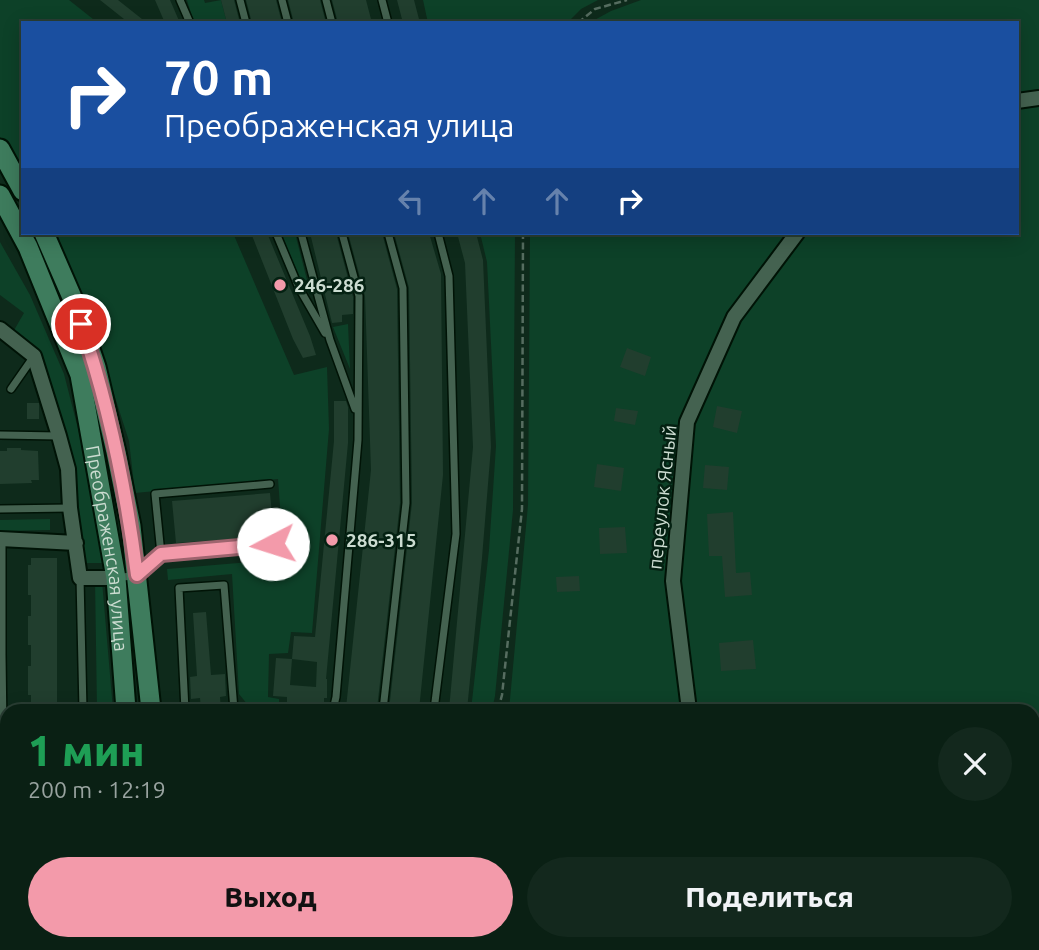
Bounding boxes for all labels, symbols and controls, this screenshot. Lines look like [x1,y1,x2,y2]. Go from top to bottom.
icon: right [49,49,140,140]
text: 70 m [164,49,273,104]
text: Преображенская улица [164,107,515,143]
icon: left [392,182,430,220]
icon: ahead [465,182,503,220]
icon: ahead [538,182,576,220]
icon: right [611,182,649,220]
place label: 246-286 [294,274,365,296]
marker: 246-286 [272,277,288,293]
pin [51,294,111,354]
icon: arrive [62,305,100,343]
street label: переулок Ясный [643,424,681,570]
street label: Преображенская улица [82,444,133,652]
position arrow [236,507,310,581]
place label: 286-315 [346,529,417,551]
marker: 286-315 [324,532,340,548]
text: 1 мин [28,727,145,774]
button: close [938,727,1012,801]
text: 200 m · 12:19 [28,777,166,802]
button: Выход [28,857,513,937]
button: Поделиться [527,857,1012,937]

